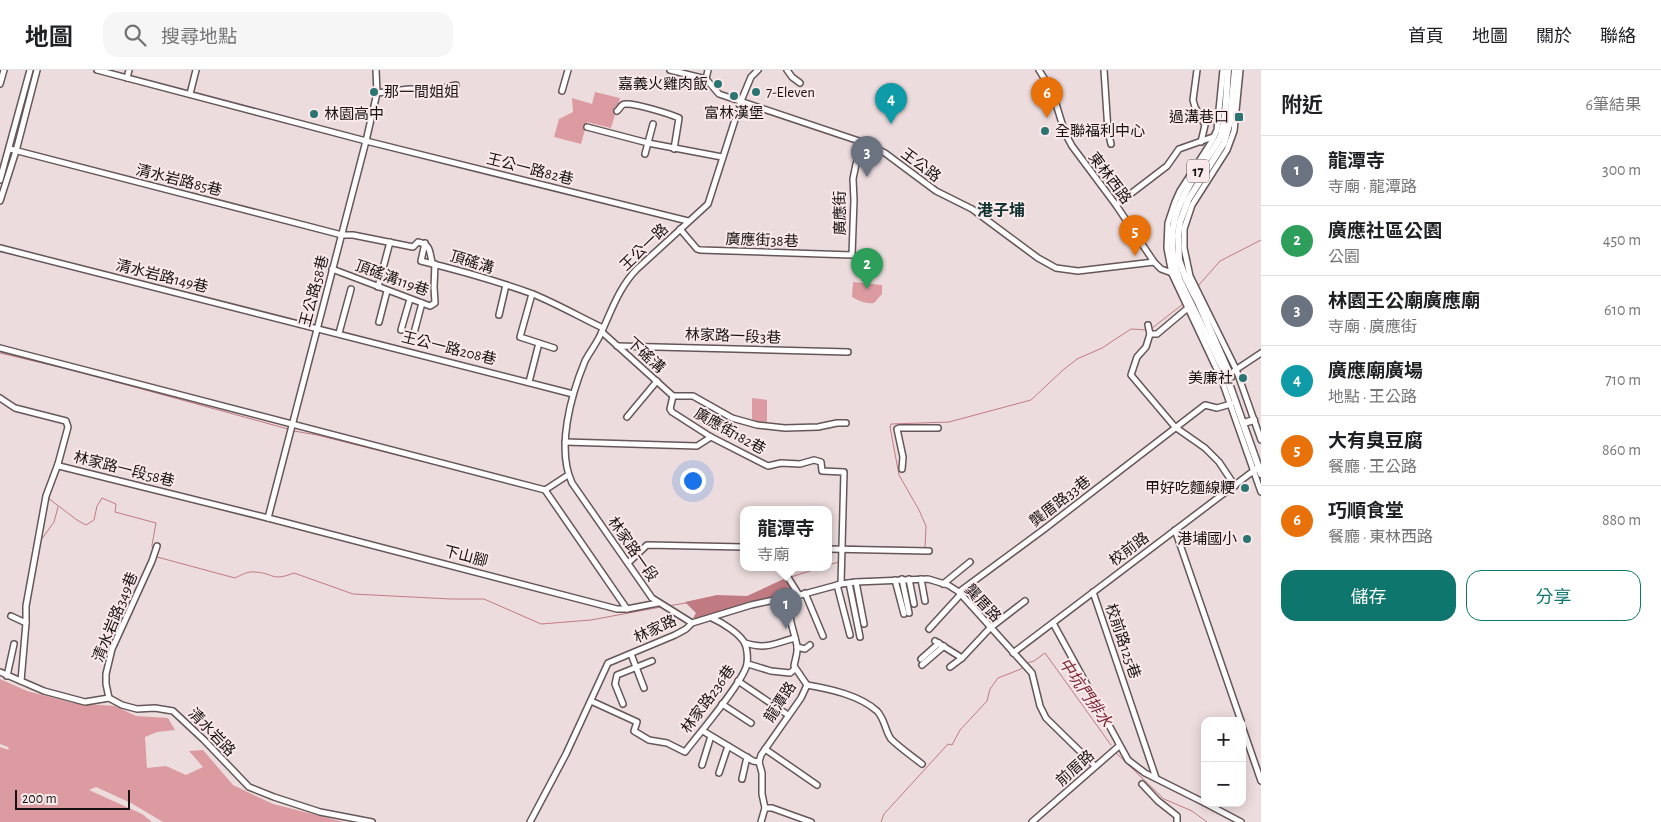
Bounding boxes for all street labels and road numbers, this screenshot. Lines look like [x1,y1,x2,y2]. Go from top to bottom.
street label: 王公路 [898,145,944,185]
street label: 東林西路 [1086,149,1134,207]
street label: 王公一路82巷 [485,150,575,188]
road number: 17 [1187,160,1209,182]
street label: 清水岩路85巷 [134,162,224,198]
street label: 廣應街 [832,190,848,236]
street label: 王公一路 [617,220,671,274]
street label: 廣應街38巷 [725,231,799,249]
street label: 頂磘溝 [448,248,496,276]
street label: 王公路58巷 [297,253,331,329]
street label: 清水岩路149巷 [114,257,210,295]
street label: 頂磘溝119巷 [353,257,431,299]
street label: 林家路一段3巷 [685,326,781,346]
street label: 王公一路208巷 [400,329,498,367]
street label: 下磘溝 [624,334,668,376]
street label: 廣應街182巷 [692,405,768,457]
street label: 林家路一段58巷 [72,449,176,489]
street label: 龔厝路33巷 [1026,472,1093,530]
street label: 林家路一段 [605,514,661,584]
street label: 校前路 [1106,528,1152,569]
street label: 下山腳 [442,543,490,569]
street label: 清水岩路349巷 [90,570,140,664]
street label: 龔厝路 [962,580,1005,625]
street label: 校前路125巷 [1103,601,1144,681]
street label: 林家路 [631,612,679,646]
street label: 林家路236巷 [678,662,738,736]
street label: 龍潭路 [760,678,799,725]
street label: 清水岩路 [185,705,239,759]
street label: 前厝路 [1053,747,1097,789]

